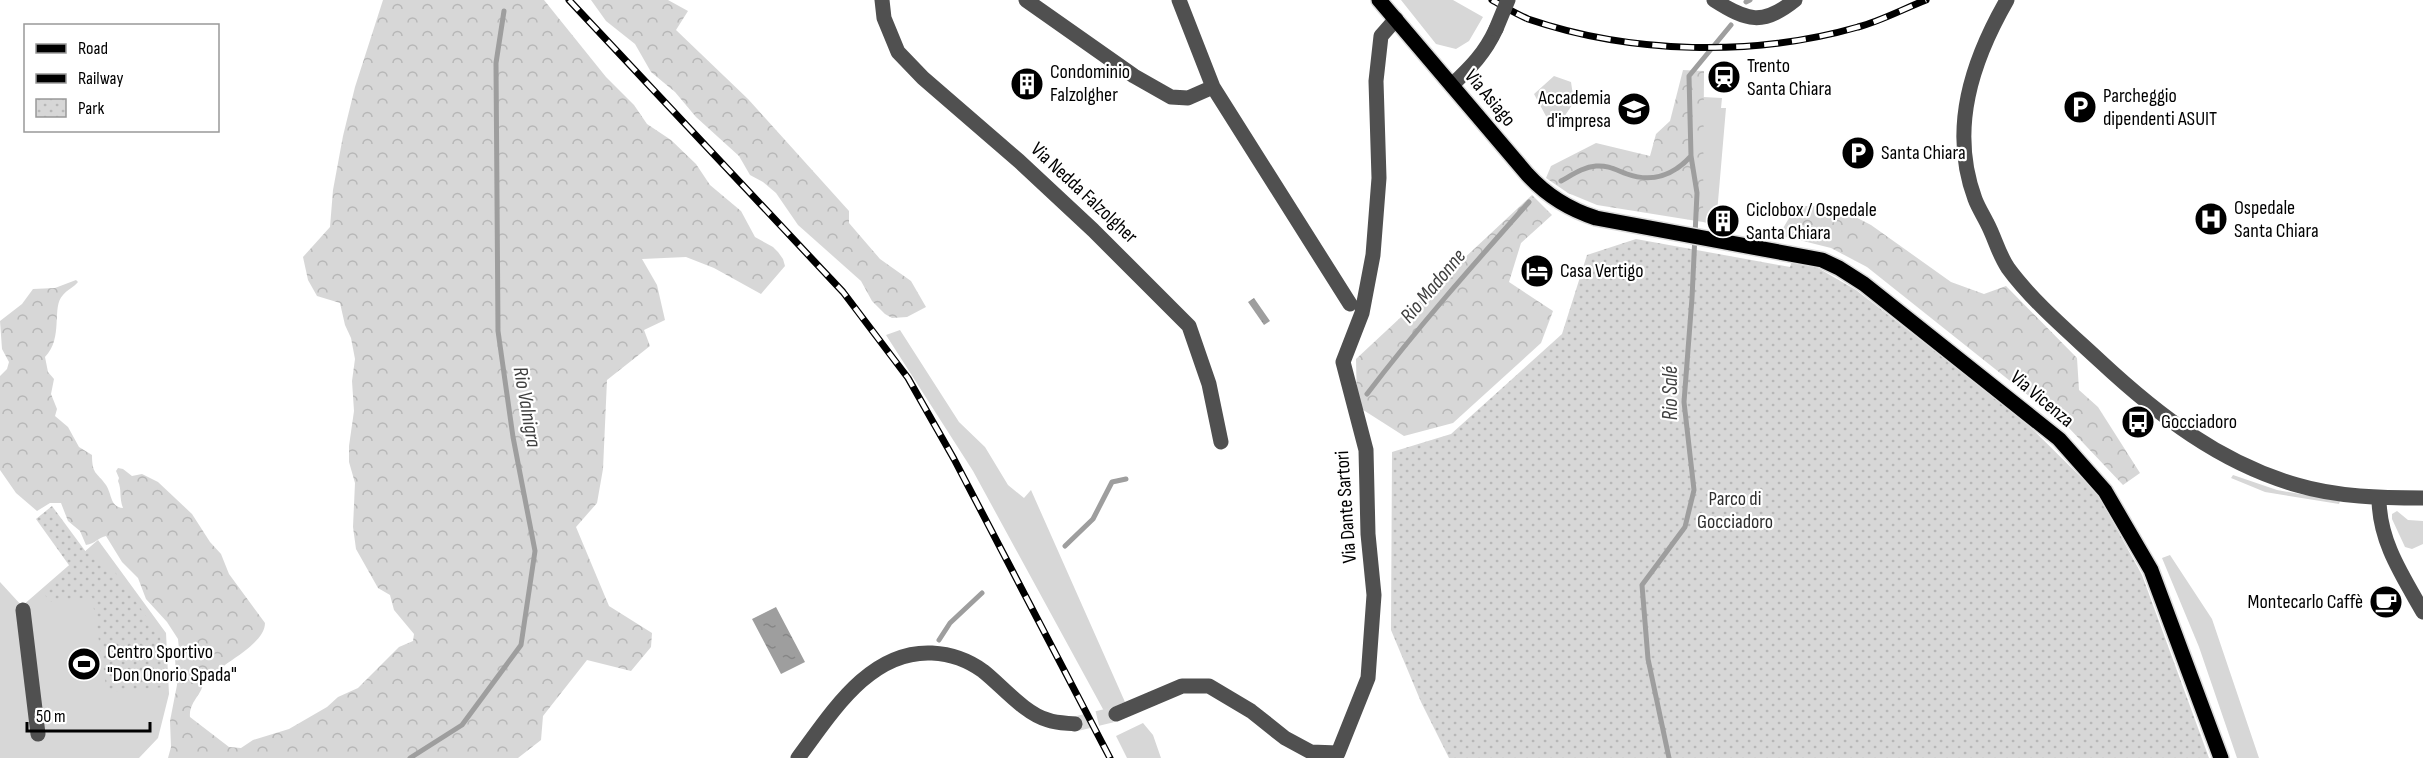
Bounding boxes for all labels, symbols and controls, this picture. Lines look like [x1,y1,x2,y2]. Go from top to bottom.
legend [24,24,219,132]
text: Road [78,38,108,59]
place label: Trento Santa Chiara [1747,54,1832,101]
station icon: Trento Santa Chiara [1706,59,1742,95]
place label: Condominio Falzolgher [1050,60,1130,107]
street label: Via Asiago [1459,65,1521,131]
building icon: Condominio Falzolgher [1009,66,1045,102]
text: Railway [78,68,123,89]
place label: Parcheggio dipendenti ASUIT [2103,84,2217,131]
place label: Accademia d'impresa [1537,86,1611,133]
parking icon: Parcheggio dipendenti ASUIT [2062,89,2098,125]
school or university icon: Accademia d'impresa [1616,91,1652,127]
text: Park [78,98,104,119]
parking icon: Santa Chiara [1840,135,1876,171]
street label: Via Nedda Falzolgher [1026,137,1143,249]
place label: Santa Chiara [1881,141,1966,165]
place label: Ospedale Santa Chiara [2234,196,2319,243]
place label: Ciclobox / Ospedale Santa Chiara [1746,198,1877,245]
hospital icon: Ospedale Santa Chiara [2193,201,2229,237]
building icon: Ciclobox / Ospedale Santa Chiara [1705,203,1741,239]
water label: Rio Madonne [1395,244,1471,328]
hotel icon: Casa Vertigo [1519,253,1555,289]
place label: Casa Vertigo [1560,259,1643,283]
water label: Rio Valnigra [508,365,546,450]
street label: Via Vicenza [2005,365,2079,433]
water label: Rio Salé [1658,366,1683,420]
bus stop icon: Gocciadoro [2120,404,2156,440]
place label: Gocciadoro [2161,410,2237,434]
street label: Via Dante Sartori [1330,450,1362,564]
park label: Parco di Gocciadoro [1697,487,1773,534]
cafe icon: Montecarlo Caffè [2368,584,2404,620]
place label: Montecarlo Caffè [2248,590,2363,614]
place label: Centro Sportivo "Don Onorio Spada" [107,640,237,687]
sports icon: Centro Sportivo "Don Onorio Spada" [66,646,102,682]
scale bar [27,695,150,733]
text: 50 m [36,706,66,727]

